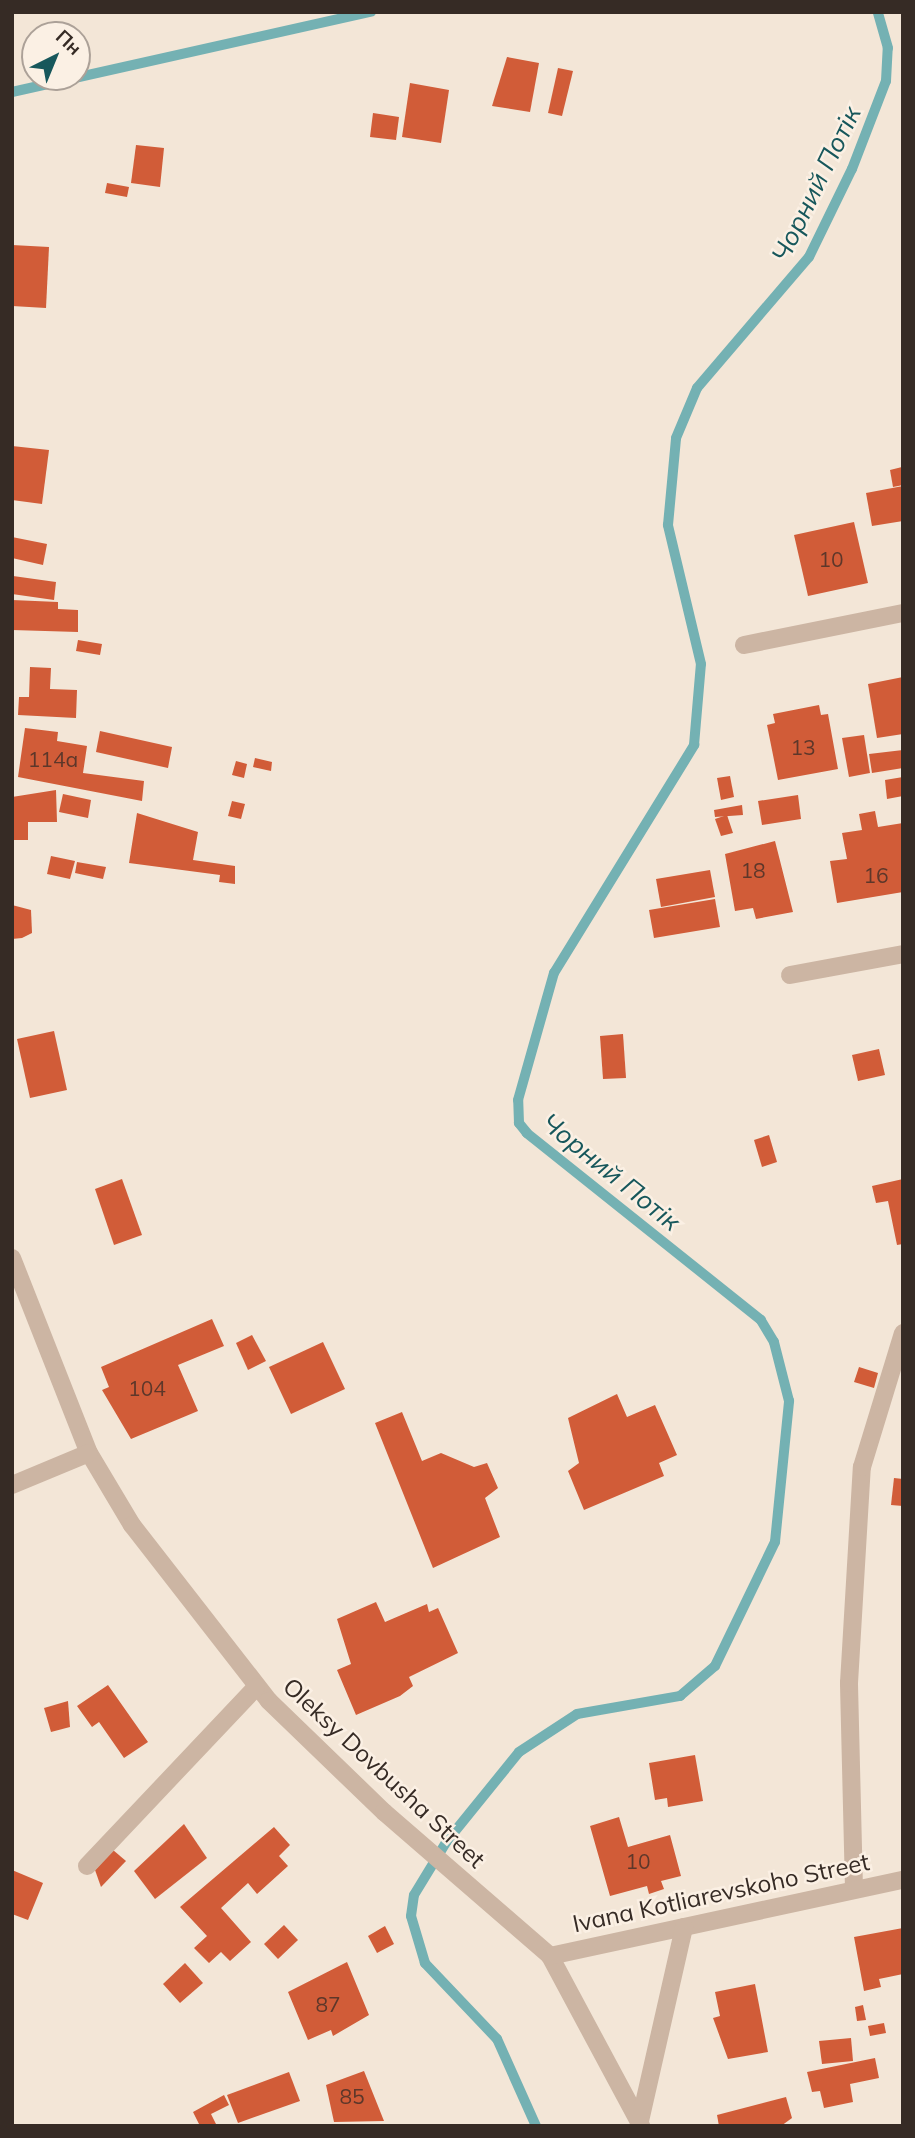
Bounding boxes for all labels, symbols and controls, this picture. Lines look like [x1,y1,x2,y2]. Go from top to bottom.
north arrow [21,21,91,91]
text: Пн [51,24,87,60]
water label: Чорний Потік [765,101,867,267]
house number: 10 [818,546,844,572]
house number: 13 [790,734,816,760]
house number: 114а [28,746,78,772]
house number: 18 [740,857,766,883]
house number: 16 [863,862,889,888]
water label: Чорний Потік [535,1107,687,1237]
house number: 104 [128,1375,166,1401]
street label: Oleksy Dovbusha Street [277,1672,491,1874]
street label: Ivana Kotliarevskoho Street [570,1847,872,1939]
house number: 10 [625,1848,651,1874]
house number: 87 [315,1991,341,2017]
house number: 85 [339,2083,365,2109]

